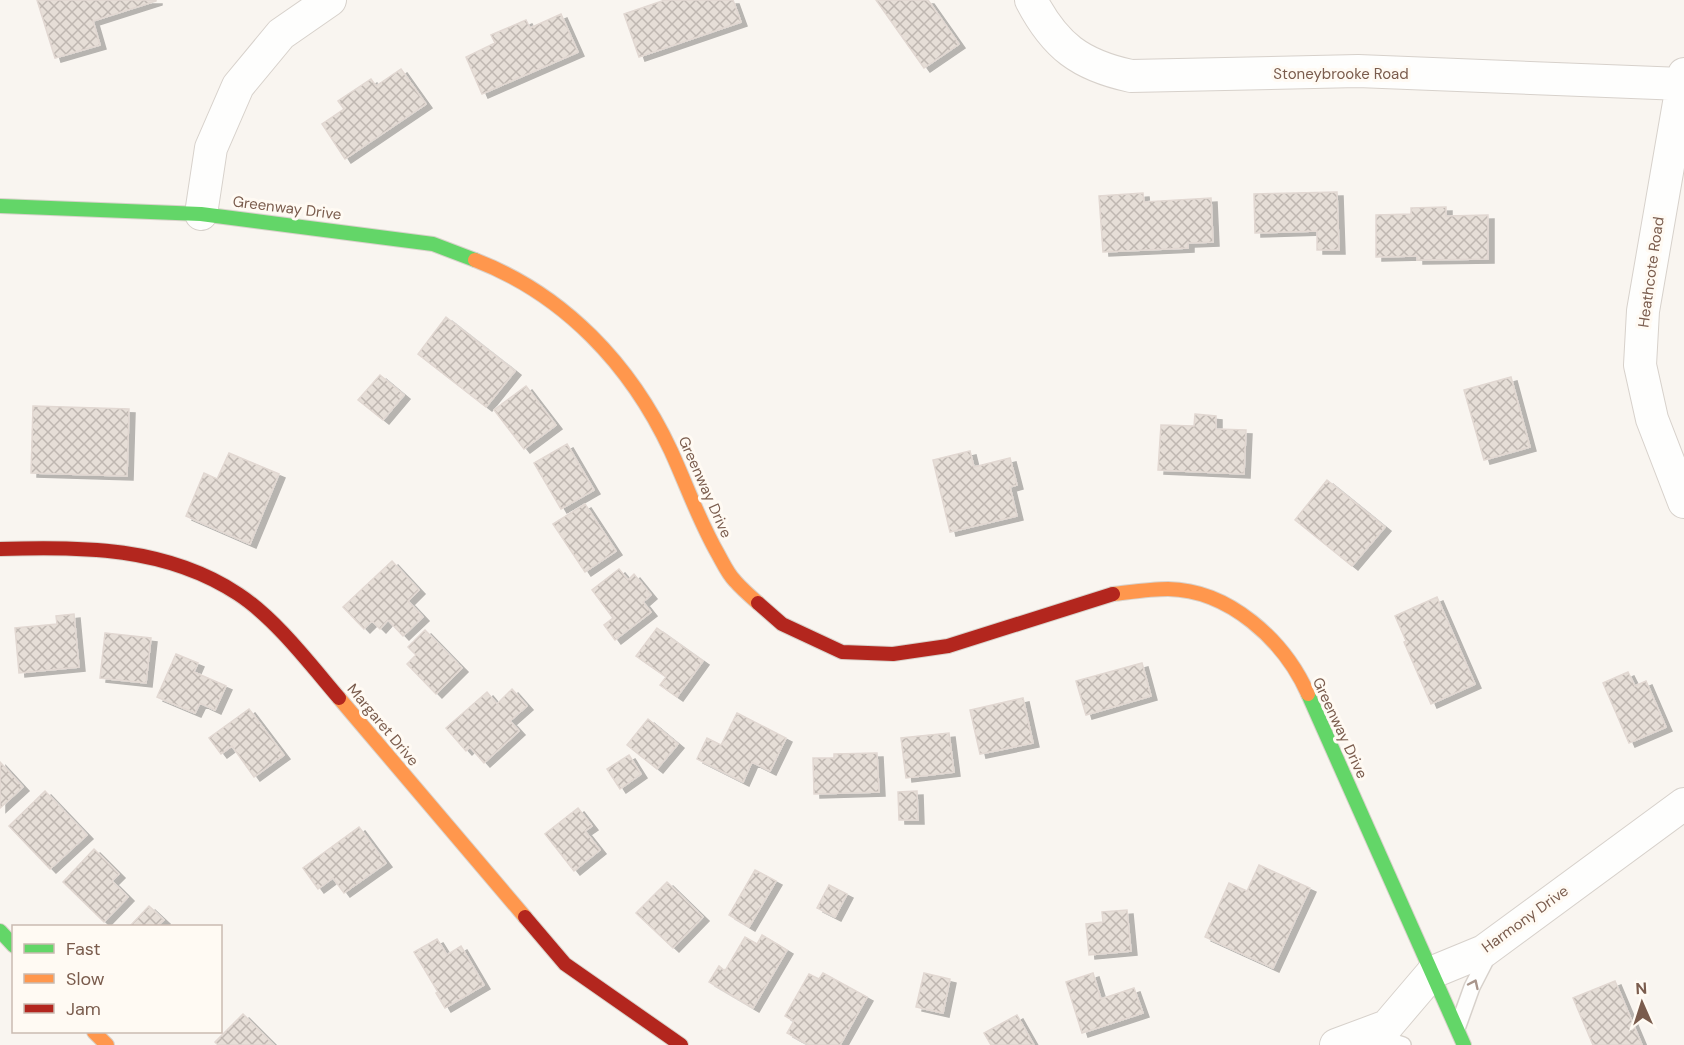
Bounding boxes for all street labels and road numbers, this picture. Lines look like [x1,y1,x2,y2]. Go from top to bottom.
street label: Stoneybrooke Road [1273,64,1409,84]
street label: Greenway Drive [232,191,342,225]
street label: Heathcote Road [1633,215,1669,329]
street label: Greenway Drive [674,433,736,541]
street label: Greenway Drive [1308,674,1372,782]
street label: Margaret Drive [343,680,423,770]
street label: Harmony Drive [1478,881,1572,957]

